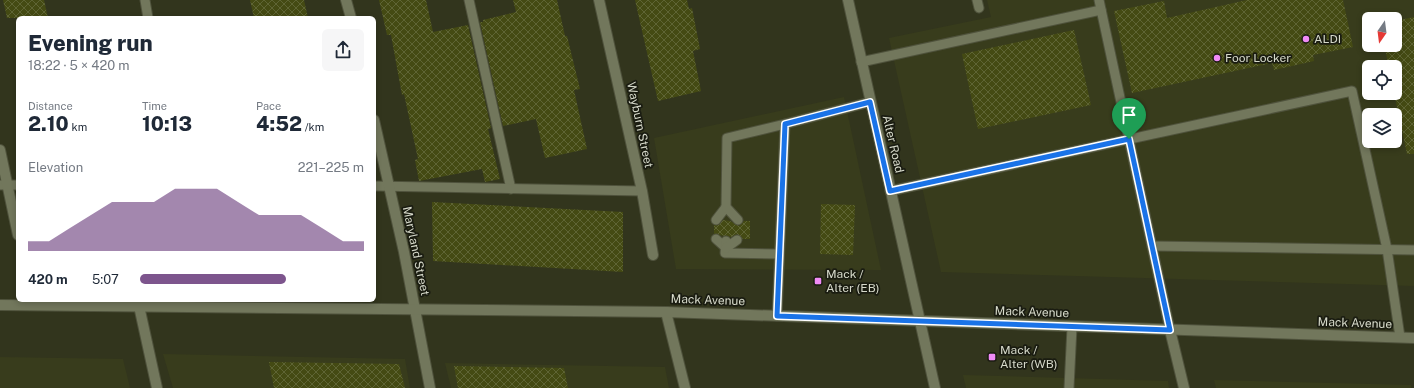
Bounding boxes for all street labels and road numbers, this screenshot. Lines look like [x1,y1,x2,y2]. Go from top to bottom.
street label: Wayburn Street [624,81,656,170]
street label: Alter Road [880,114,906,174]
street label: Maryland Street [400,205,432,297]
street label: Mack Avenue [671,292,746,308]
street label: Mack Avenue [995,304,1070,320]
street label: Mack Avenue [1318,315,1393,331]

